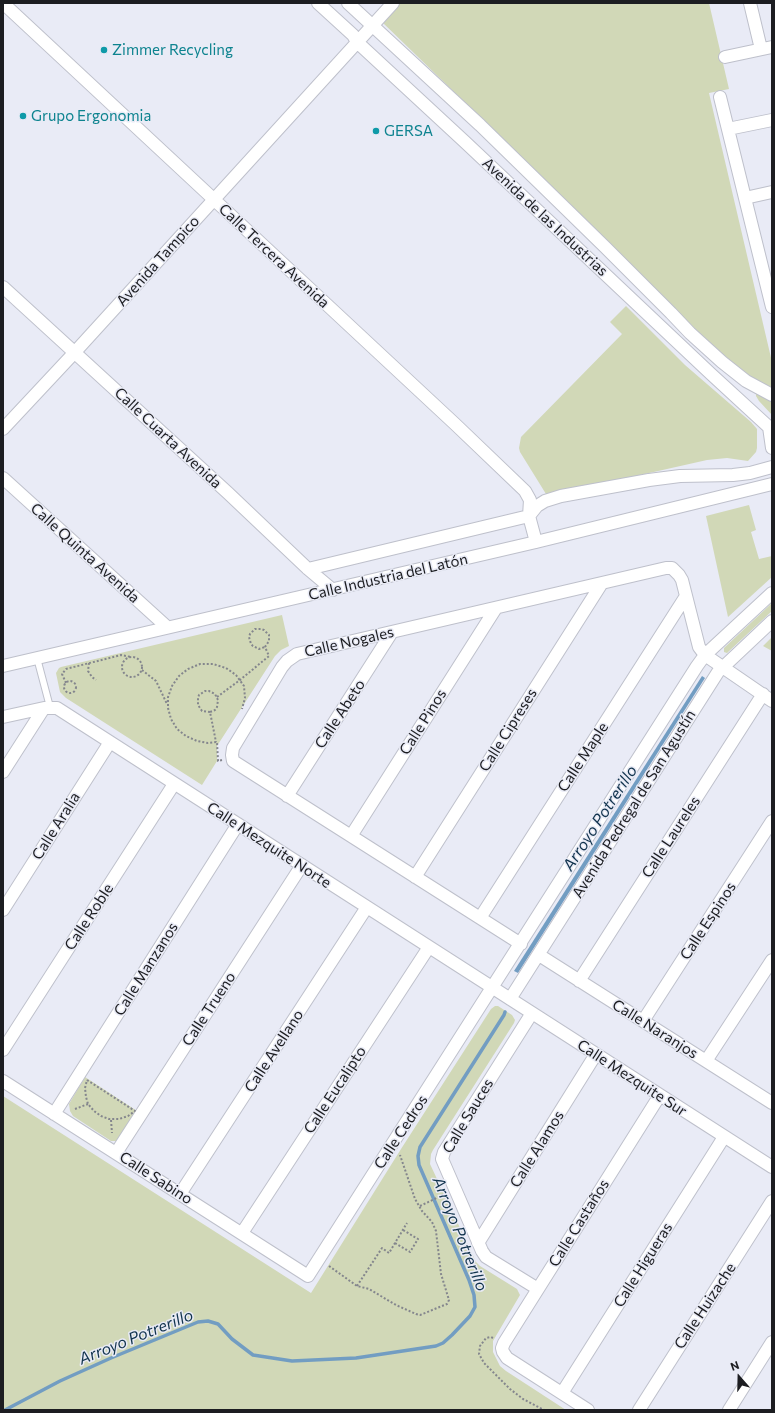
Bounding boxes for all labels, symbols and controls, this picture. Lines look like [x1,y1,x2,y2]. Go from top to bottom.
place label: Zimmer Recycling [112,41,233,59]
marker: Zimmer Recycling [99,45,109,55]
place label: Grupo Ergonomia [31,107,151,125]
marker: Grupo Ergonomia [18,111,28,121]
place label: GERSA [384,122,433,140]
marker: GERSA [371,126,381,136]
street label: Avenida de las Industrias [479,154,611,280]
street label: Calle Tercera Avenida [215,200,333,312]
street label: Avenida Tampico [113,212,203,310]
street label: Calle Cuarta Avenida [111,384,225,492]
street label: Calle Quinta Avenida [27,499,143,607]
street label: Calle Industria del Latón [306,550,470,604]
street label: Calle Nogales [303,623,395,661]
street label: Calle Abeto [311,676,369,752]
street label: Calle Cipreses [475,685,541,775]
street label: Calle Pinos [396,686,450,758]
street label: Avenida Pedregal de San Agustín [569,707,699,901]
street label: Calle Maple [554,719,612,795]
water label: Arroyo Potrerillo [559,762,641,874]
street label: Calle Aralia [28,789,84,863]
street label: Calle Laureles [638,793,704,881]
street label: Calle Mezquite Norte [204,798,334,892]
street label: Calle Espinos [676,879,740,963]
street label: Calle Roble [61,880,117,954]
street label: Calle Manzanos [110,919,182,1019]
street label: Calle Trueno [178,969,240,1049]
street label: Calle Naranjos [609,996,701,1062]
street label: Calle Avellano [241,1006,307,1096]
street label: Calle Mezquite Sur [574,1036,690,1120]
street label: Calle Eucalipto [300,1043,370,1137]
street label: Calle Sauces [439,1075,497,1157]
street label: Calle Cedros [370,1092,432,1172]
street label: Calle Alamos [506,1107,568,1191]
street label: Calle Sabino [116,1148,196,1208]
water label: Arroyo Potrerillo [428,1174,492,1294]
street label: Calle Castaños [545,1176,613,1270]
street label: Calle Higueras [610,1219,676,1311]
street label: Calle Huizache [670,1259,740,1353]
water label: Arroyo Potrerillo [76,1305,196,1369]
north arrow [719,1357,759,1397]
text: N [729,1358,741,1373]

